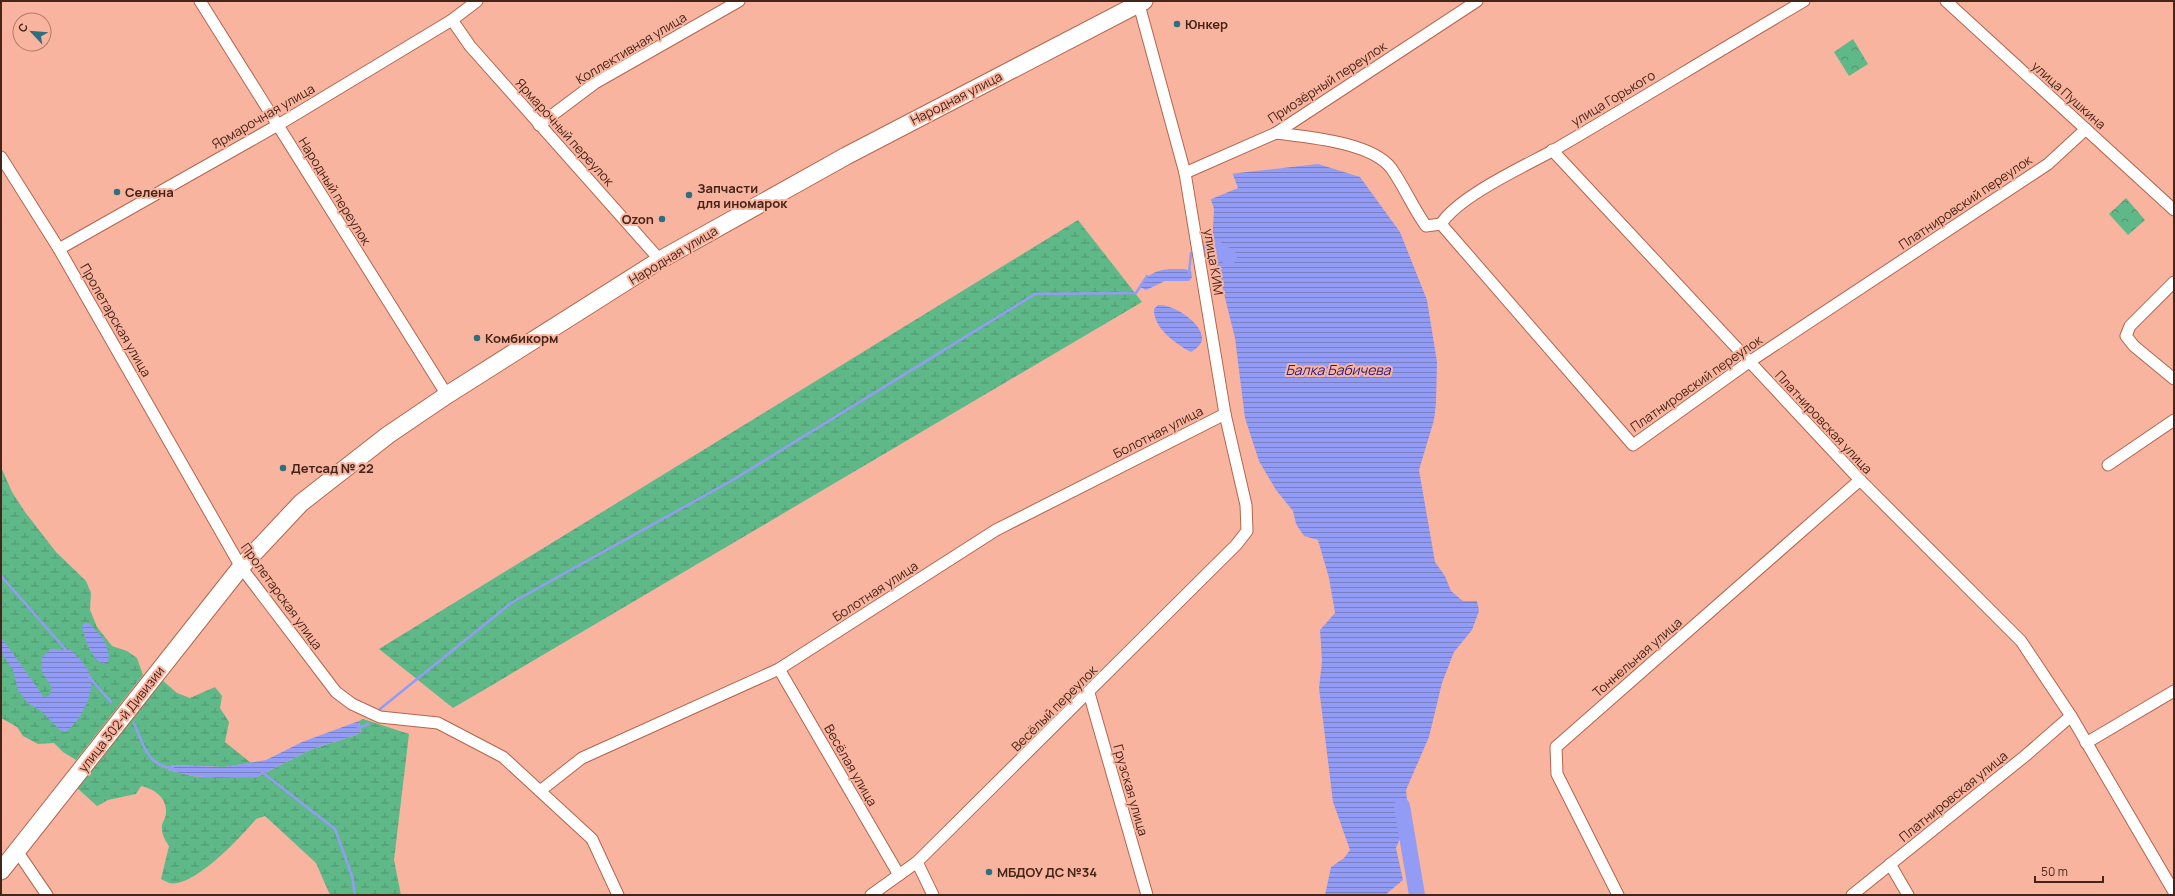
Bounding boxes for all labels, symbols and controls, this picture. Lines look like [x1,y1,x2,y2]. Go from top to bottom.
street label: Коллективная улица [572,8,690,88]
north arrow [12,12,52,52]
place label: Юнкер [1185,15,1228,33]
marker: Юнкер [1172,19,1182,29]
text: С [14,20,31,34]
street label: Приозёрный переулок [1264,36,1390,127]
street label: улица Пушкина [2028,57,2110,133]
street label: улица Горького [1568,66,1659,130]
street label: Народная улица [907,67,1005,129]
street label: Ярмарочный переулок [512,74,619,190]
street label: Ярмарочная улица [208,79,318,153]
street label: Народный переулок [294,134,376,249]
street label: Платнировский переулок [1895,150,2036,253]
place label: Запчасти для иномарок [697,179,788,212]
place label: Селена [125,183,174,201]
marker: Селена [112,187,122,197]
marker: Запчасти для иномарок [684,190,694,200]
place label: Ozon [622,210,654,228]
marker: Ozon [657,214,667,224]
street label: Народная улица [625,221,721,289]
street label: улица КИМ [1200,228,1228,296]
street label: Пролетарская улица [76,260,156,380]
place label: Комбикорм [485,329,558,347]
street label: Платнировский переулок [1626,330,1766,435]
marker: Комбикорм [472,333,482,343]
water label: Балка Бабичева [1285,360,1392,379]
street label: Платнировская улица [1771,366,1877,478]
street label: Болотная улица [1110,402,1206,462]
place label: Детсад № 22 [291,459,374,477]
marker: Детсад № 22 [278,463,288,473]
street label: Пролетарская улица [237,539,327,653]
street label: Болотная улица [829,557,921,625]
street label: Тоннельная улица [1588,613,1686,701]
street label: Весёлый переулок [1007,661,1101,755]
street label: улица 302-й Дивизии [74,662,168,776]
street label: Весёлая улица [820,721,882,809]
street label: Грузская улица [1109,742,1153,838]
street label: Платнировская улица [1895,747,2011,845]
scale bar [2035,858,2103,884]
place label: МБДОУ ДС №34 [997,863,1097,881]
text: 50 m [2041,863,2068,880]
marker: МБДОУ ДС №34 [984,867,994,877]

